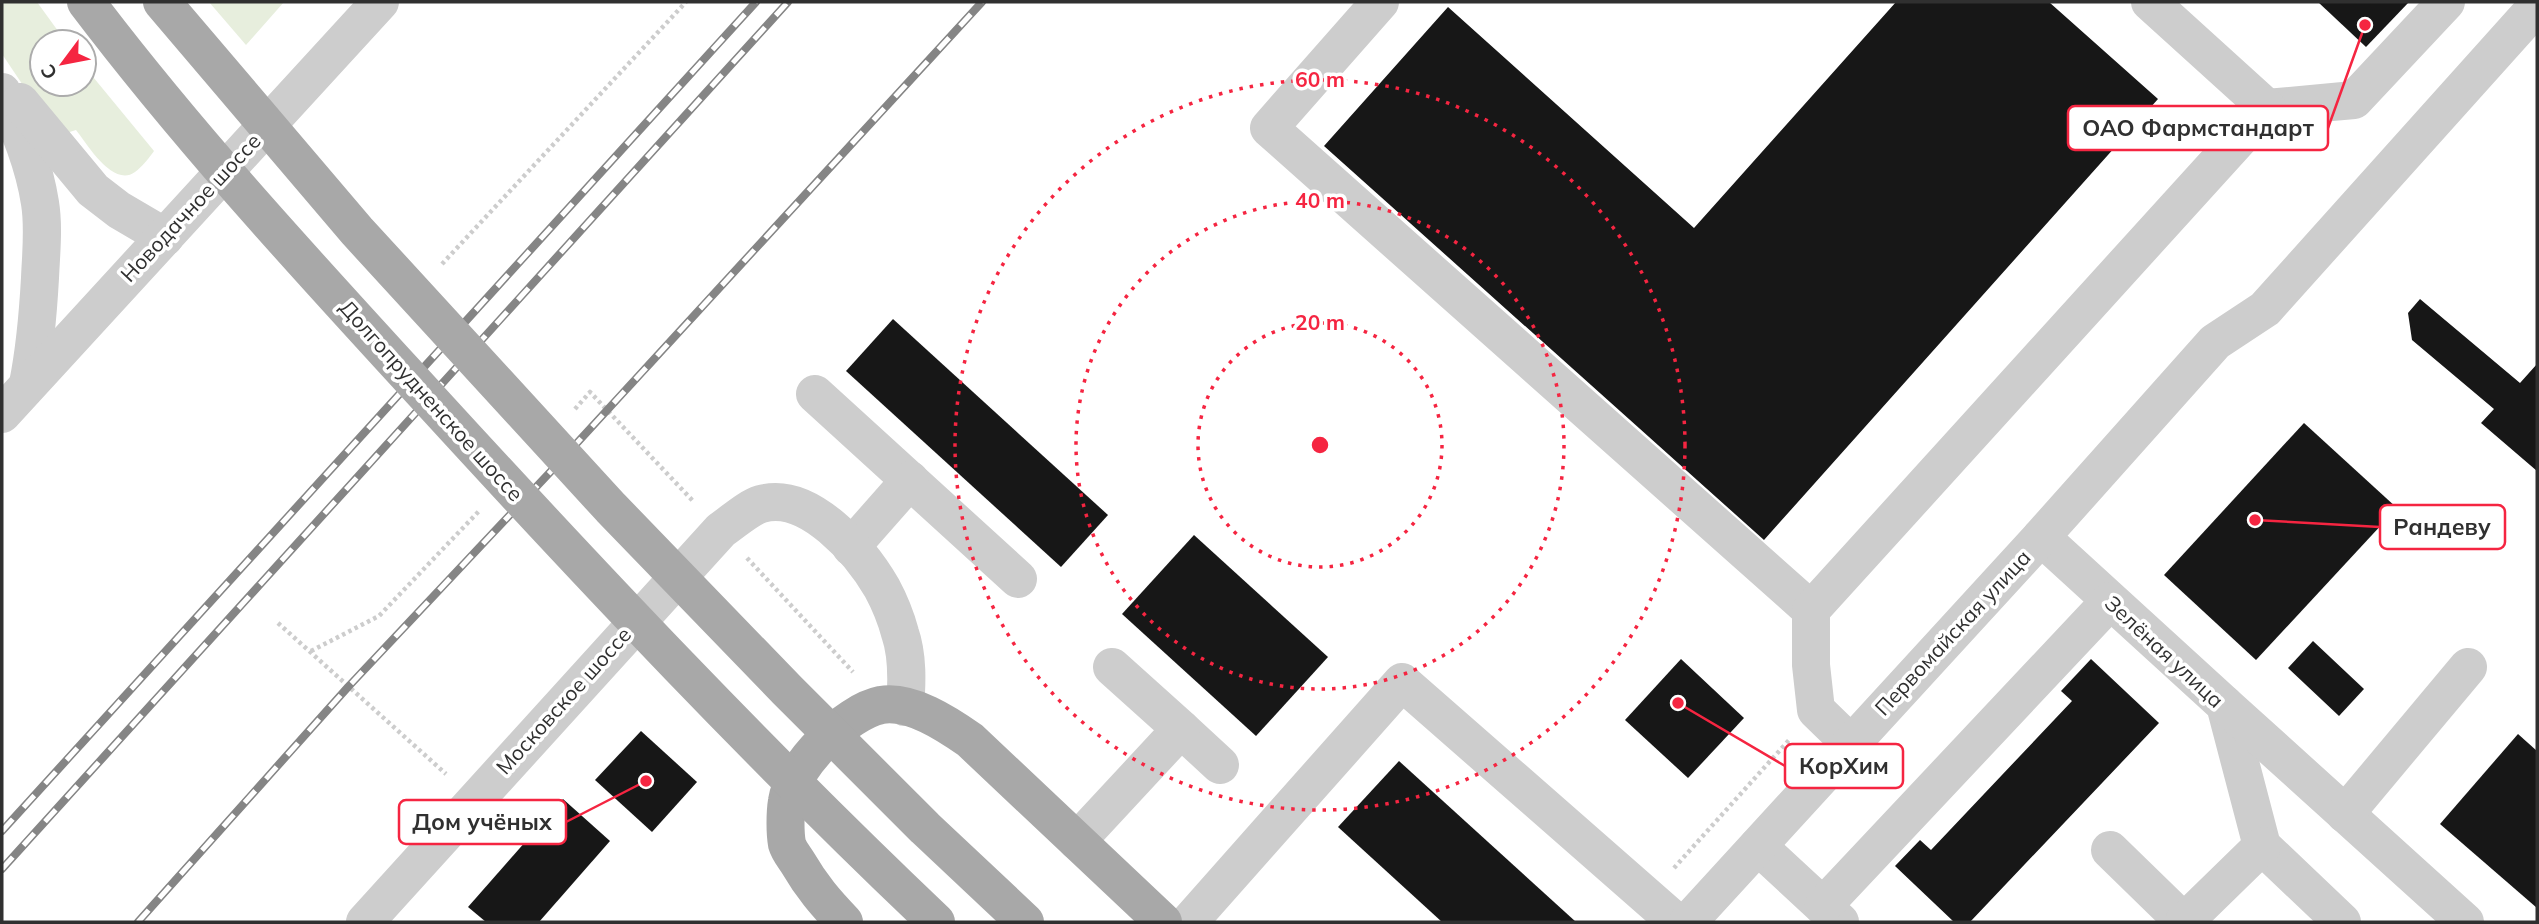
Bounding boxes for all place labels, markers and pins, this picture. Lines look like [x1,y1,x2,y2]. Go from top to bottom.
callout: ОАО Фармстандарт [2068,106,2328,150]
centre of rings [1308,433,1332,457]
callout: Рандеву [2380,505,2505,549]
callout: КорХим [1785,744,1903,788]
callout: Дом учёных [399,800,566,844]

